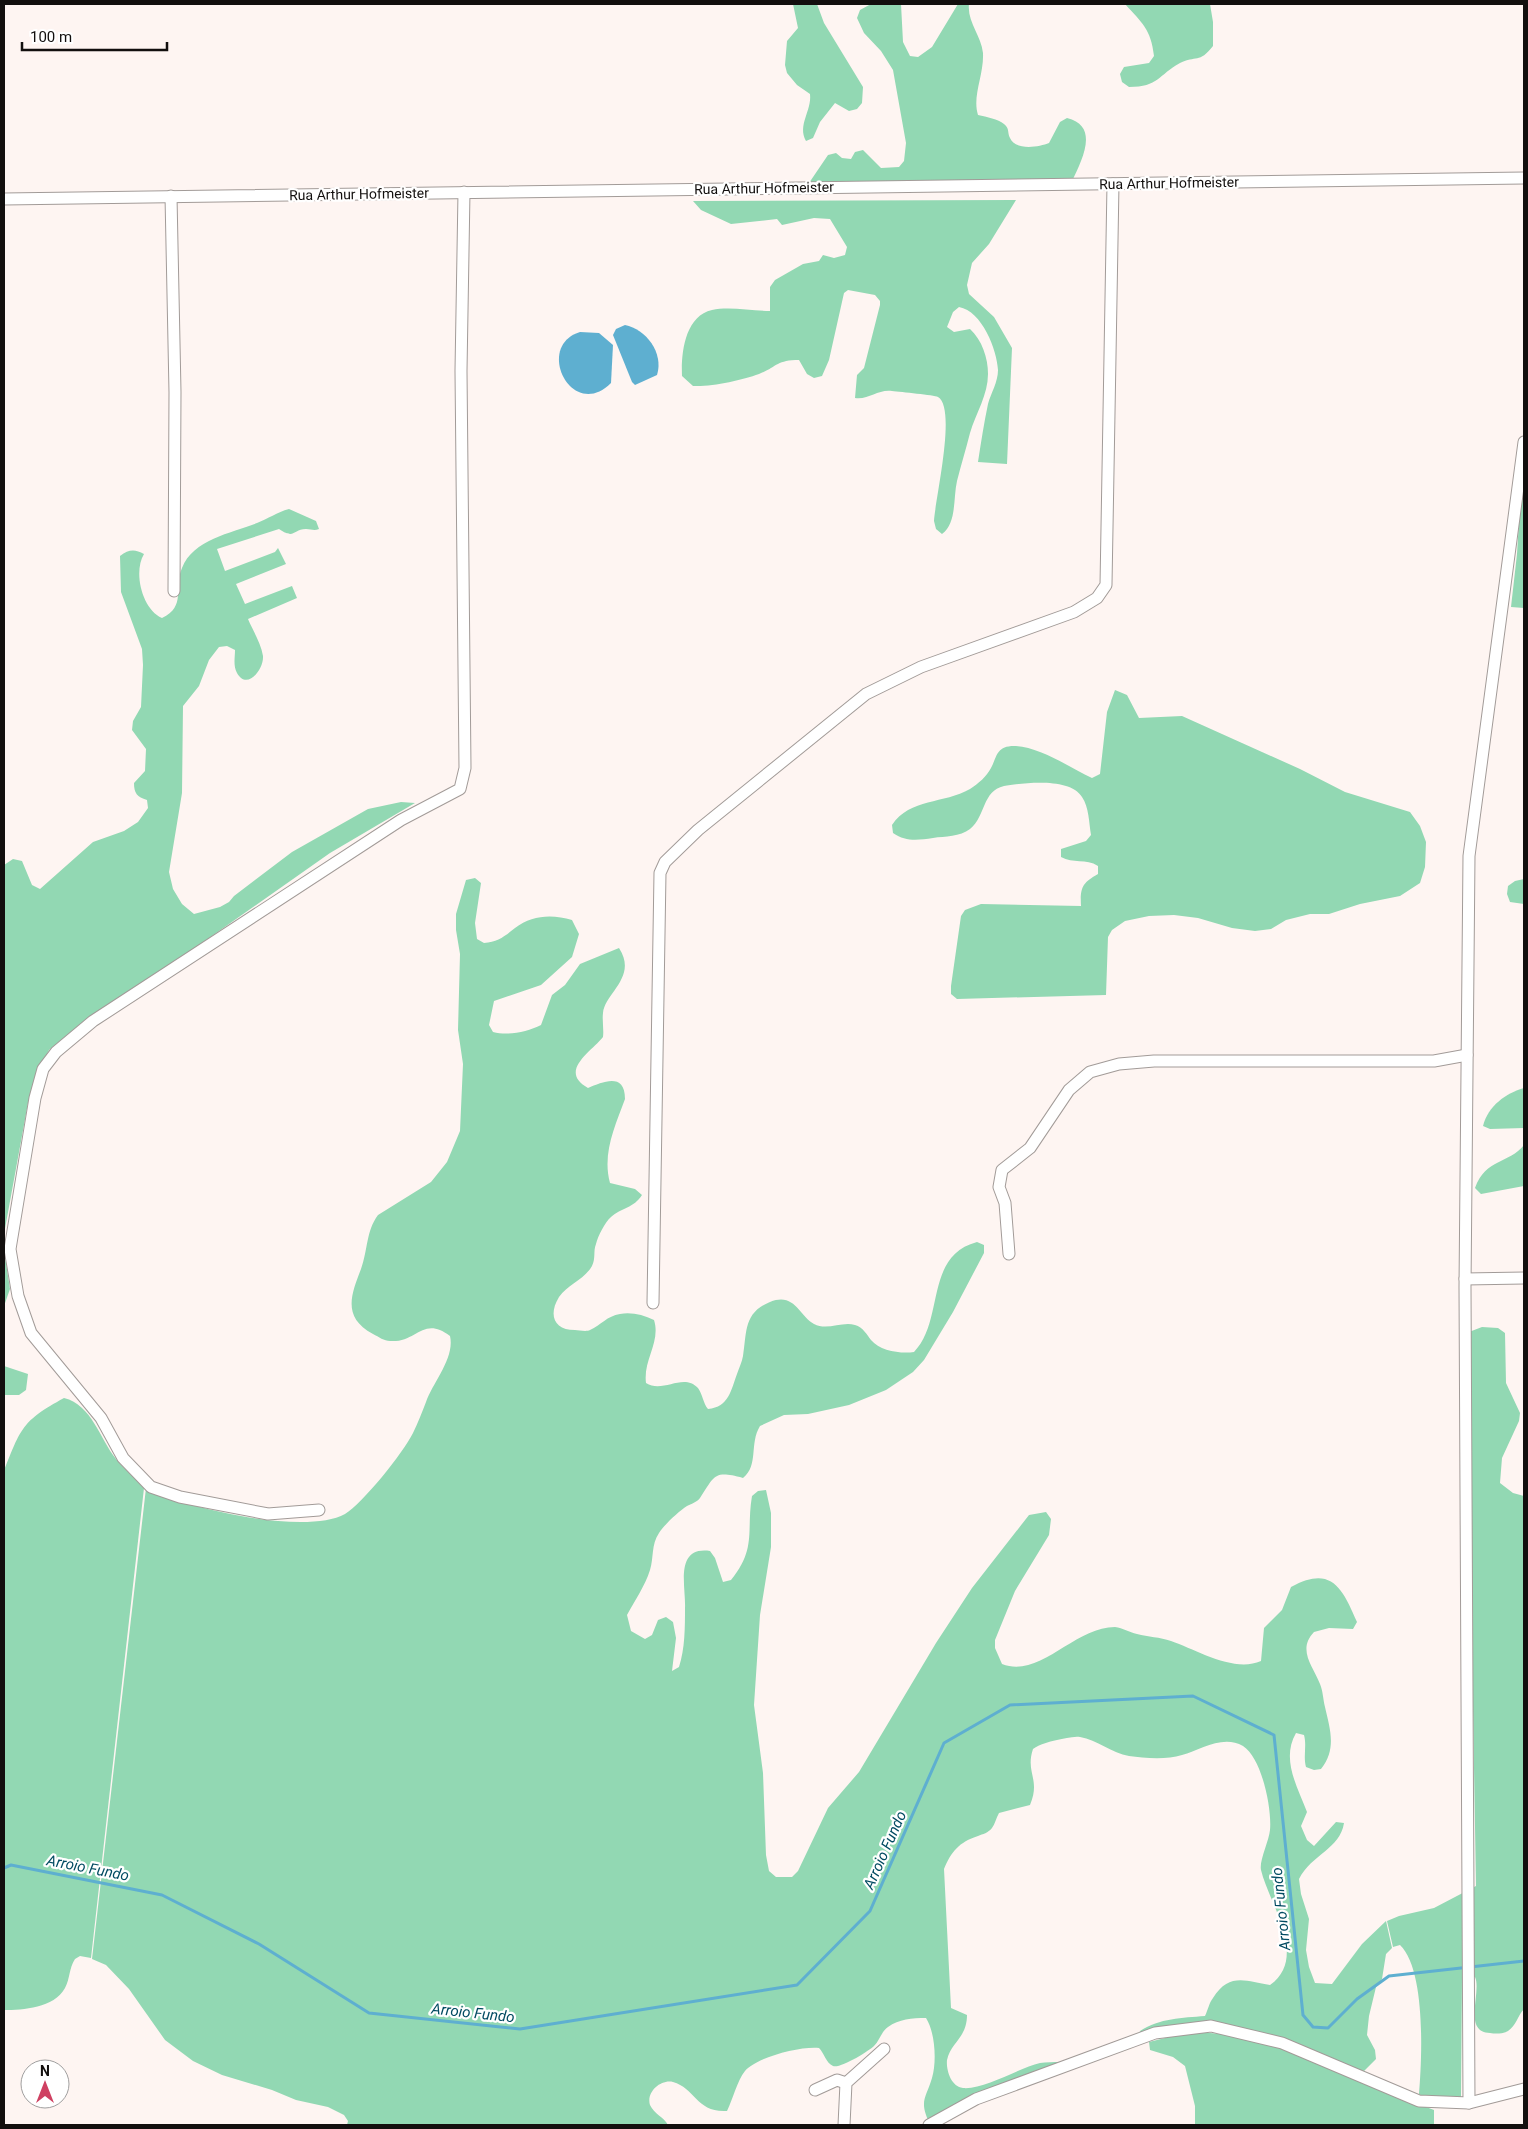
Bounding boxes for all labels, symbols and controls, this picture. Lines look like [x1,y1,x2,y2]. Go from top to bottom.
scale bar [22,20,168,52]
text: 100 m [30,28,72,46]
street label: Rua Arthur Hofmeister [1099,174,1239,192]
street label: Rua Arthur Hofmeister [694,179,834,197]
street label: Rua Arthur Hofmeister [289,185,429,203]
water label: Arroio Fundo [859,1808,910,1893]
water label: Arroio Fundo [44,1851,131,1885]
water label: Arroio Fundo [1268,1867,1294,1952]
water label: Arroio Fundo [430,2000,515,2026]
north arrow [20,2059,70,2109]
text: N [40,2063,50,2079]

